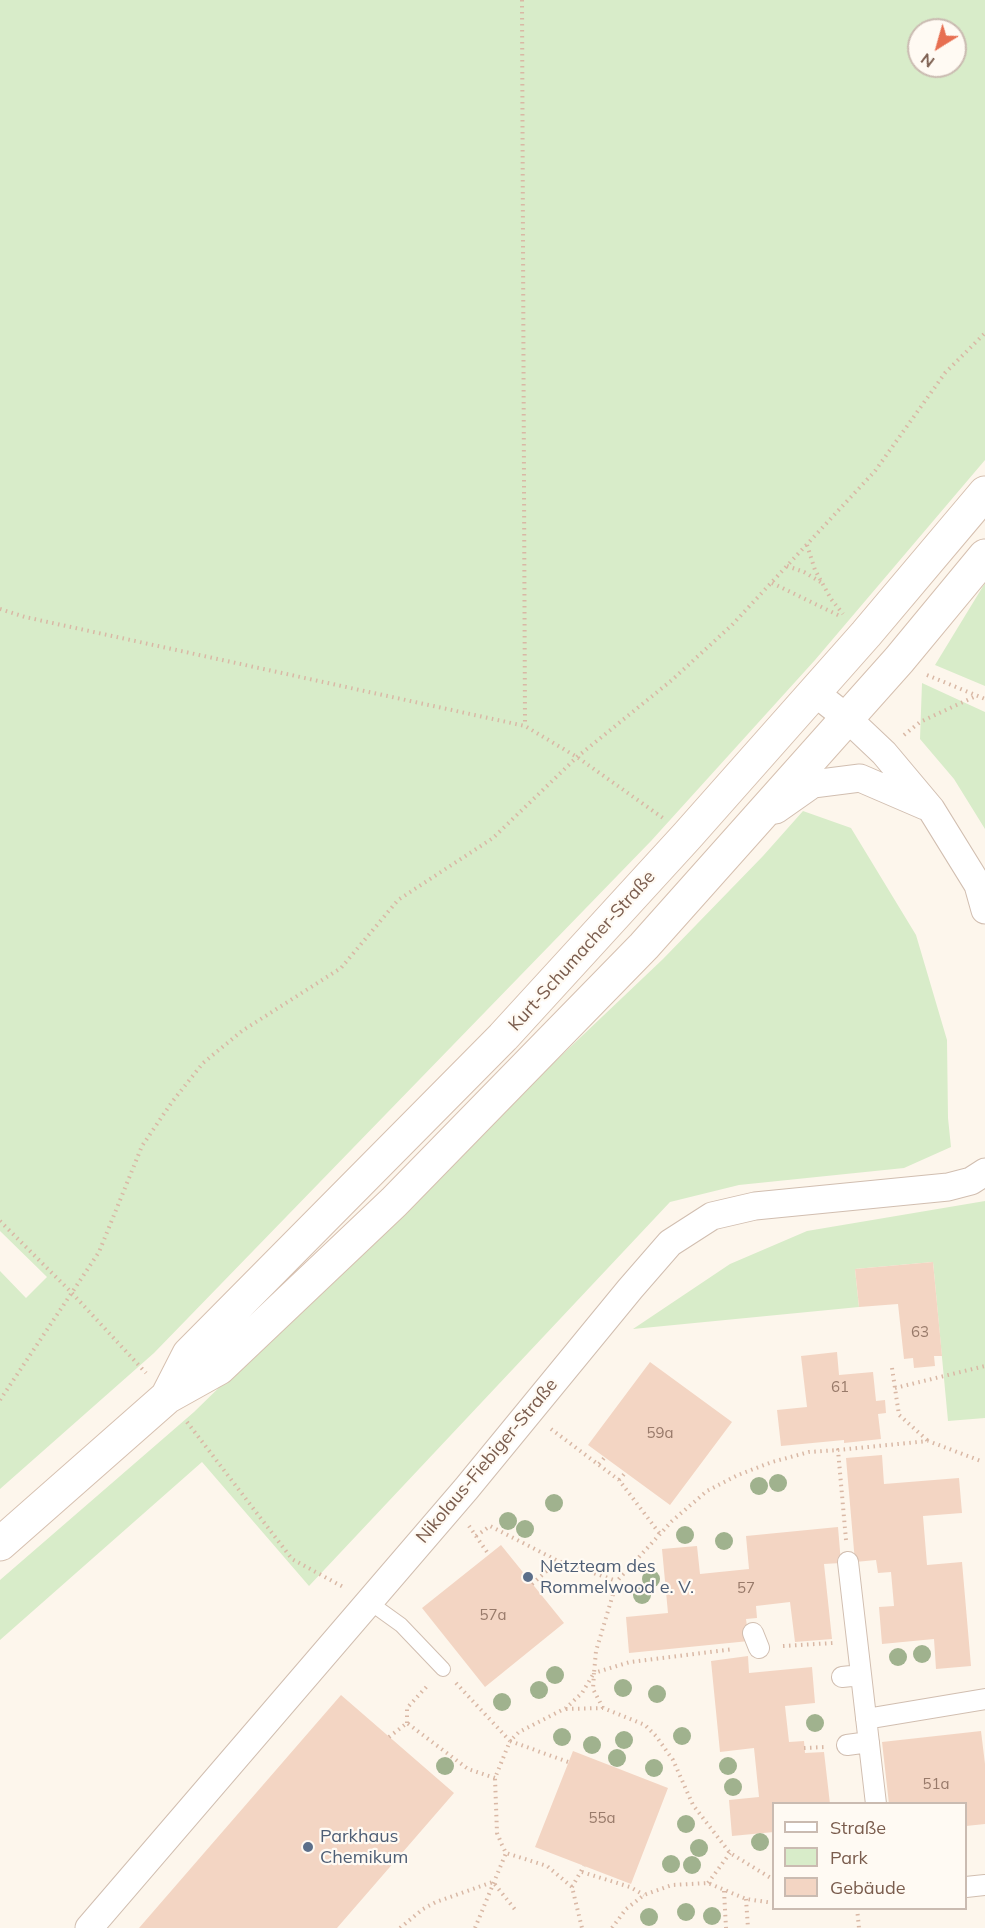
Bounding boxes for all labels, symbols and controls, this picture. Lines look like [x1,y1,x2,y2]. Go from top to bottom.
north arrow [907,18,967,78]
text: N [917,49,938,72]
street label: Kurt-Schumacher-Straße [504,866,660,1036]
house number: 63 [911,1323,929,1341]
street label: Nikolaus-Fiebiger-Straße [412,1374,562,1548]
house number: 61 [831,1378,849,1396]
house number: 59a [647,1424,673,1442]
place label: Netzteam des Rommelwood e. V. [540,1556,694,1598]
marker: Netzteam des Rommelwood e. V. [521,1570,535,1584]
house number: 57 [737,1579,755,1597]
house number: 57a [480,1606,506,1624]
house number: 51a [923,1775,949,1793]
legend [772,1802,967,1910]
house number: 55a [589,1809,615,1827]
text: Straße [830,1816,886,1839]
place label: Parkhaus Chemikum [320,1826,408,1868]
marker: Parkhaus Chemikum [301,1840,315,1854]
text: Park [830,1846,868,1869]
text: Gebäude [830,1876,906,1899]

